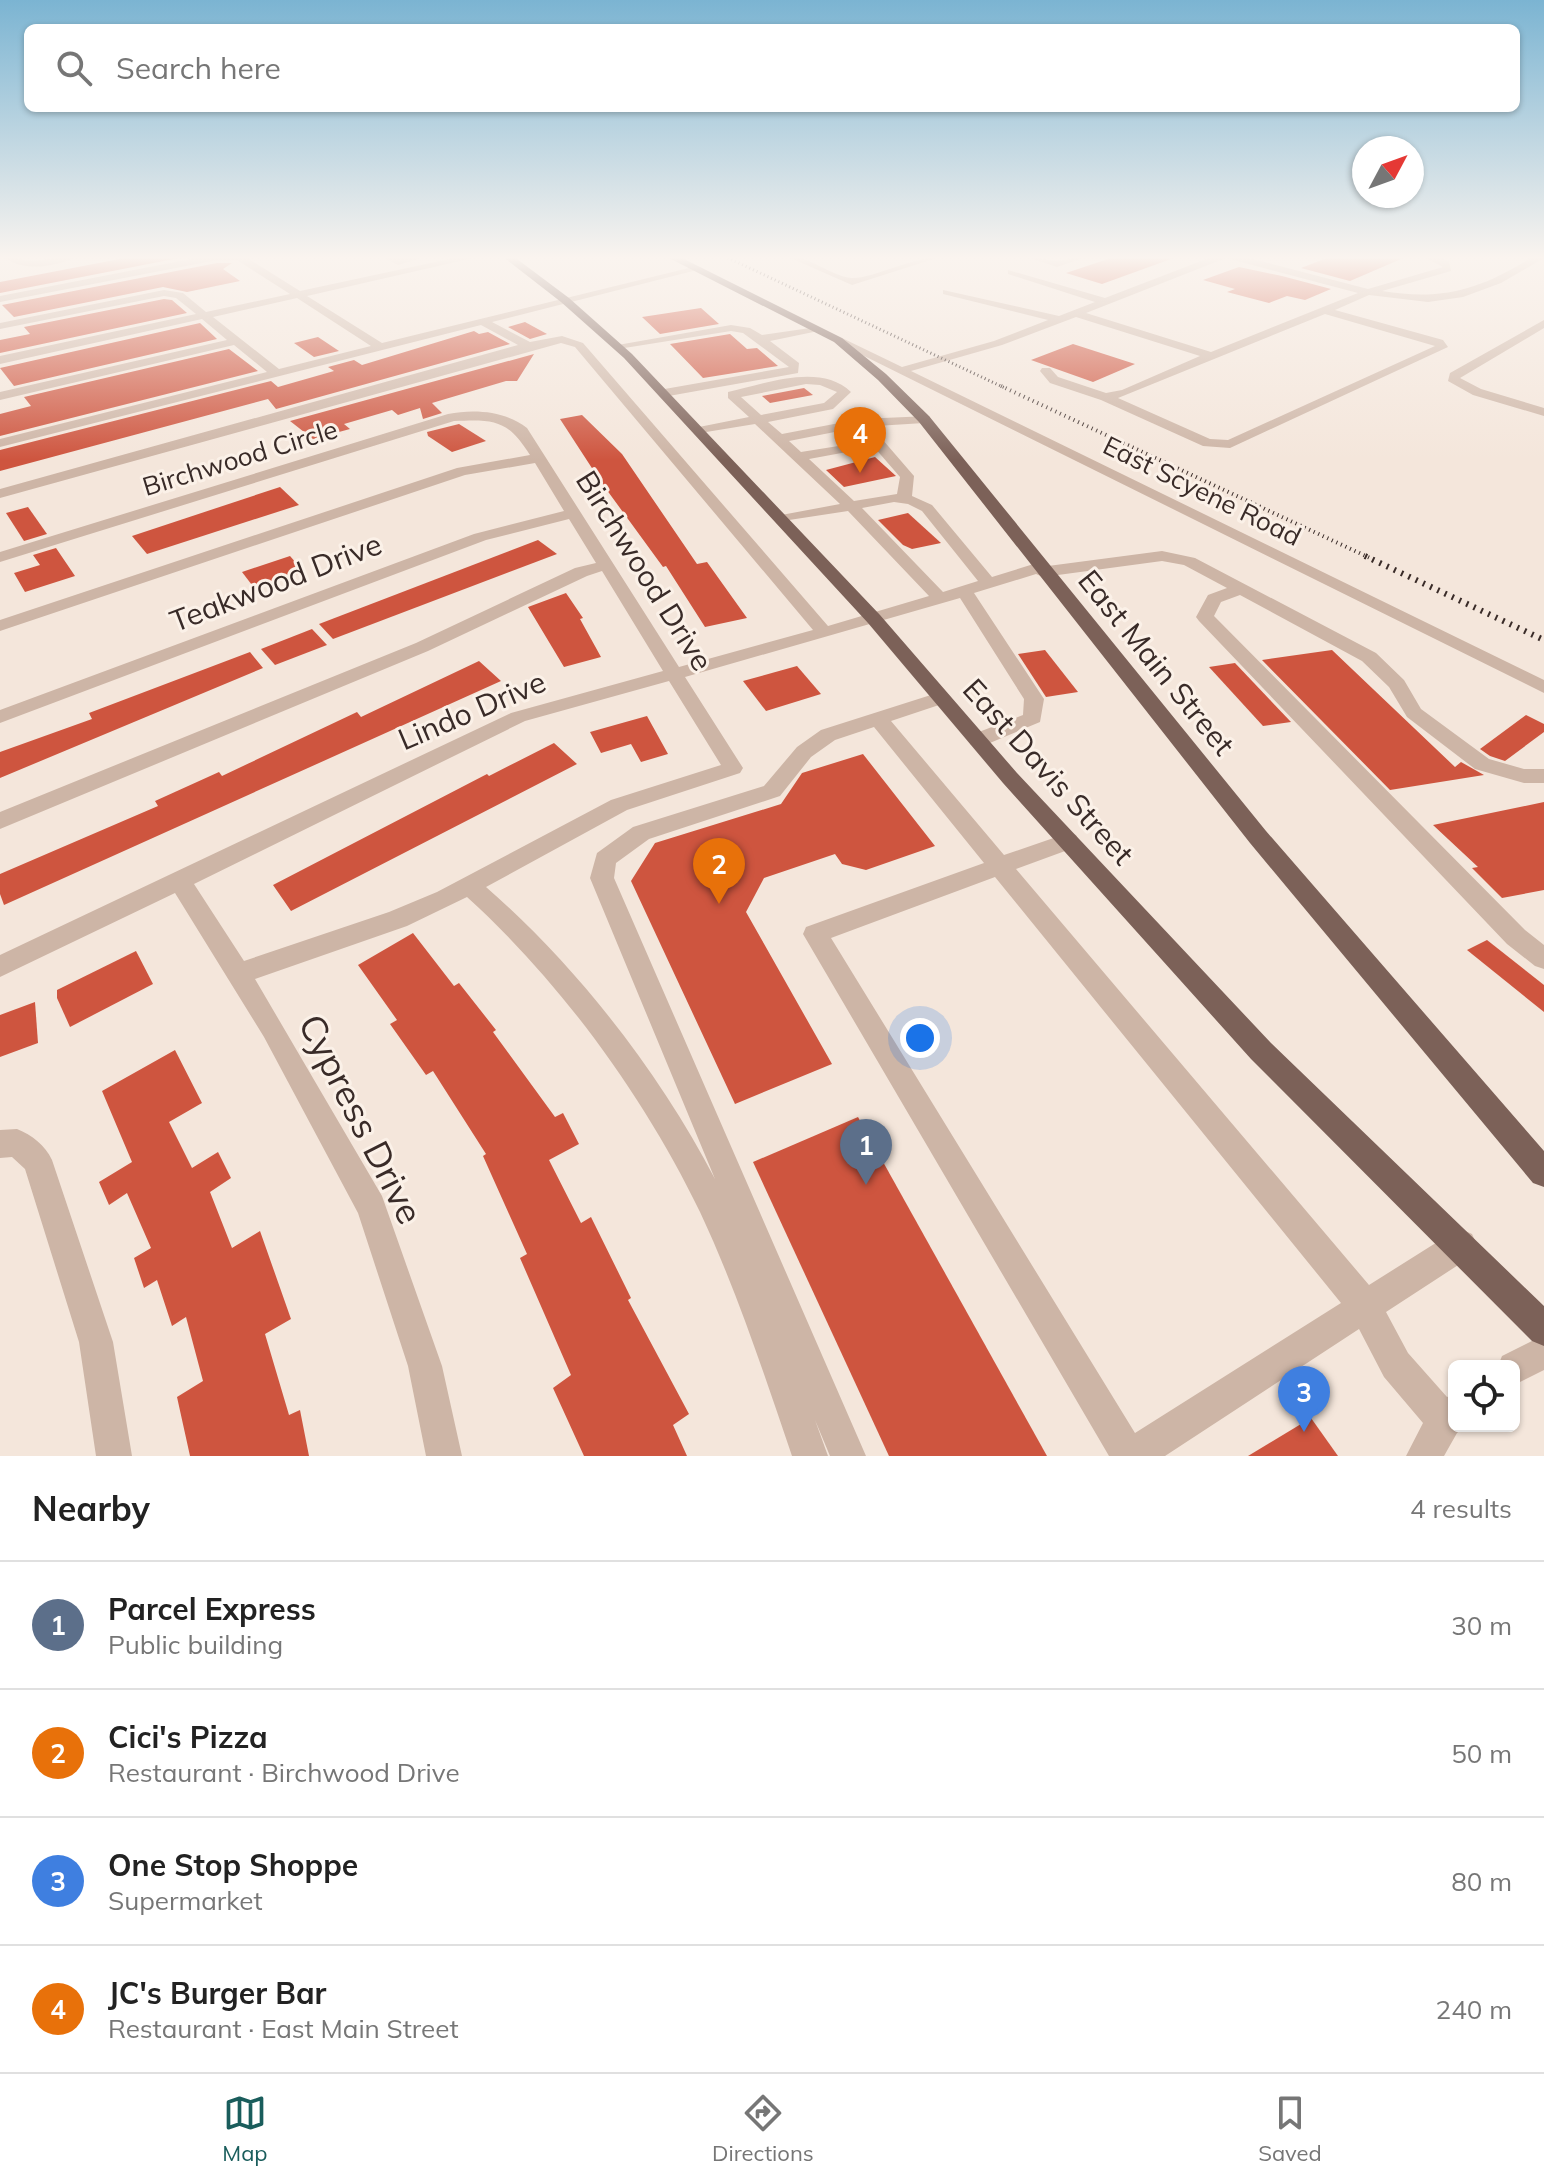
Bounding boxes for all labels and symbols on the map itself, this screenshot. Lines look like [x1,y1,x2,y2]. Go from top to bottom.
north arrow [1352,136,1424,208]
pin: 4 [834,407,886,473]
street label: Birchwood Circle [138,412,341,503]
street label: East Scyene Road [1098,428,1307,553]
street label: Birchwood Drive [568,463,722,678]
street label: Teakwood Drive [164,524,387,640]
street label: East Main Street [1070,562,1243,763]
street label: Lindo Drive [392,662,551,758]
street label: East Davis Street [955,670,1142,872]
pin: 2 [693,838,745,904]
street label: Cypress Drive [289,1007,433,1231]
your location [900,1018,940,1058]
pin: 1 [840,1119,892,1185]
pin: 3 [1278,1366,1330,1432]

